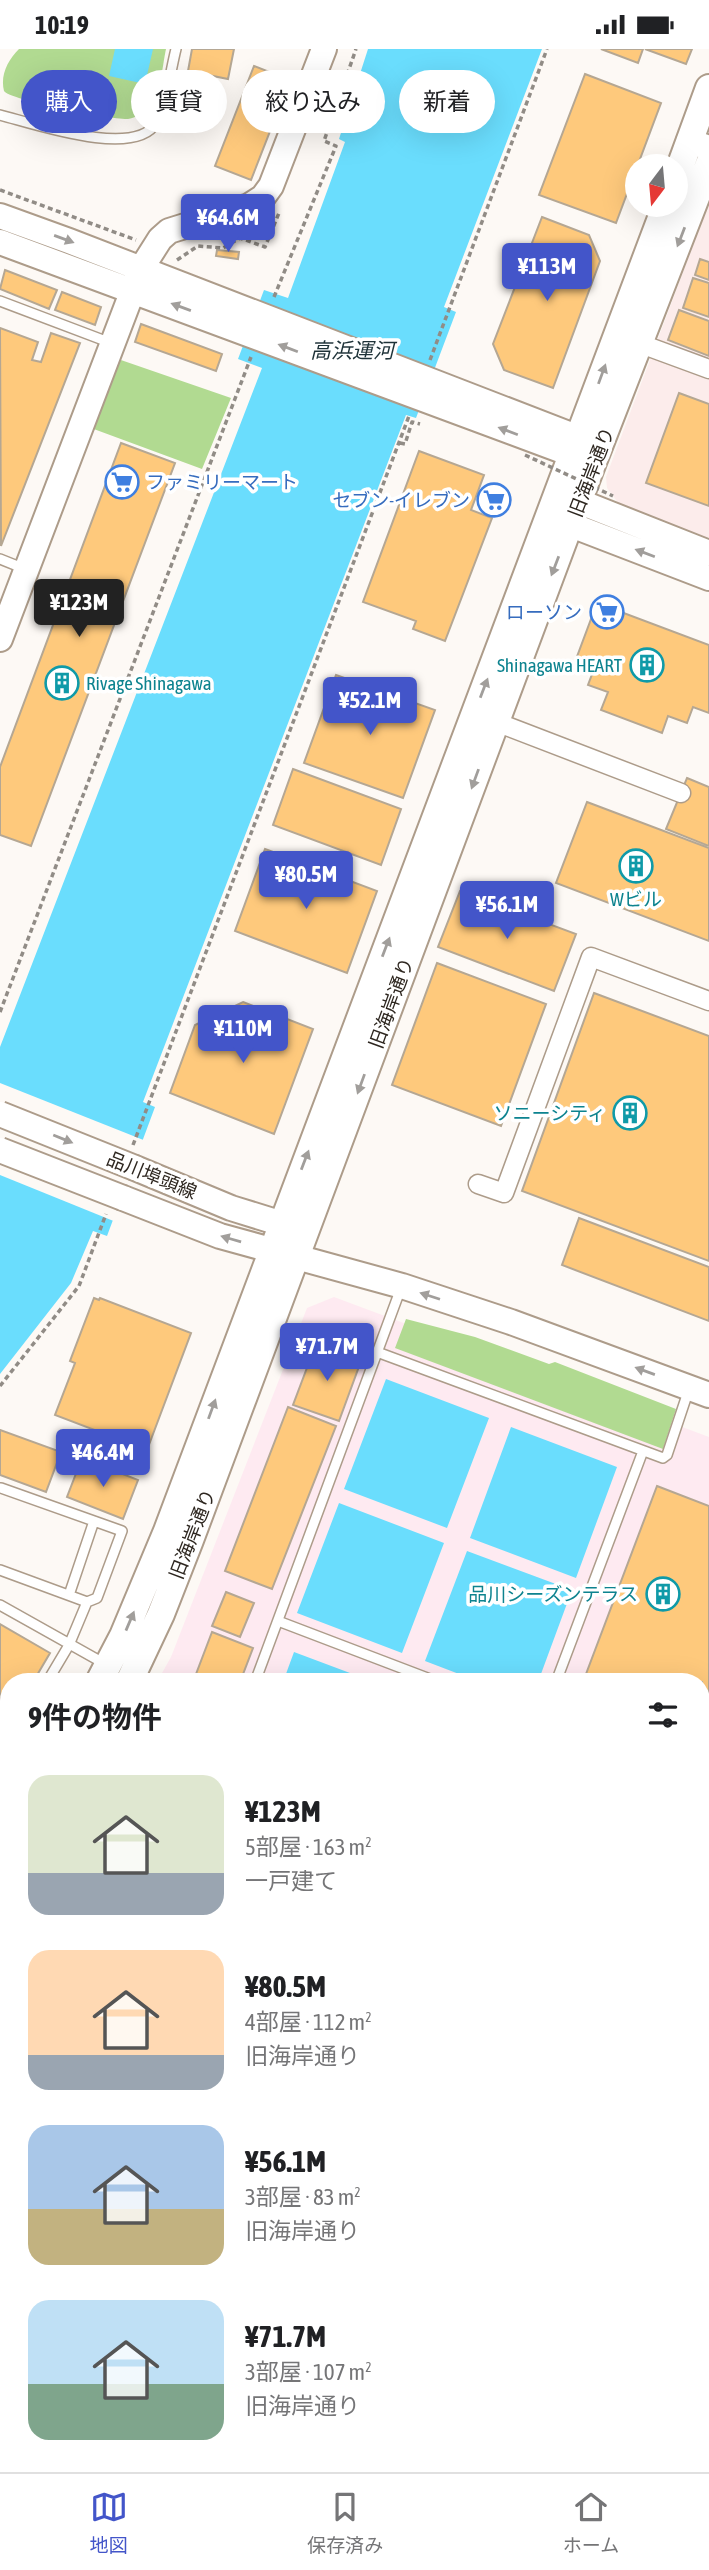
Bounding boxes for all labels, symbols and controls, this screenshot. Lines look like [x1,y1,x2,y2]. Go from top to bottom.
text: 10:19 [35,10,89,40]
chip: 購入 [21,70,117,133]
chip: 賃貸 [131,70,227,133]
chip: 絞り込み [241,70,385,133]
chip: 新着 [399,70,495,133]
north arrow [625,154,688,217]
map controls [625,154,688,217]
pin: ¥64.6M [171,195,285,254]
text: ¥64.6M [197,204,259,230]
one-way arrow [675,227,686,248]
one-way arrow [54,234,75,245]
pin: ¥113M [498,243,596,303]
text: ¥113M [518,253,576,279]
one-way arrow [171,302,192,313]
water label: 高浜運河 [310,338,398,362]
one-way arrow [278,342,299,353]
one-way arrow [597,363,608,384]
street label: 旧海岸通り [564,424,618,520]
one-way arrow [498,425,519,436]
supermarket icon: ファミリーマート [103,463,141,501]
place label: ファミリーマート [146,471,298,493]
supermarket icon: セブン-イレブン [475,481,513,519]
place label: セブン-イレブン [332,489,470,511]
one-way arrow [635,548,656,559]
one-way arrow [550,555,561,576]
pin: ¥123M [30,579,128,639]
text: ¥123M [50,589,108,615]
supermarket icon: ローソン [588,593,626,631]
place label: ローソン [506,601,582,623]
building icon: Shinagawa HEART [628,646,666,684]
place label: Shinagawa HEART [497,654,623,676]
building icon: Rivage Shinagawa [43,664,81,702]
place label: Rivage Shinagawa [86,672,212,694]
pin: ¥52.1M [313,677,427,737]
one-way arrow [479,678,490,699]
text: ¥52.1M [339,687,401,713]
one-way arrow [469,768,480,789]
building icon: Wビル [617,847,655,885]
pin: ¥80.5M [249,851,363,911]
text: ¥80.5M [275,861,337,887]
pin: ¥56.1M [450,881,564,941]
place label: Wビル [610,888,662,910]
text: ¥56.1M [476,891,538,917]
one-way arrow [380,936,391,957]
street label: 旧海岸通り [364,955,418,1051]
pin: ¥110M [194,1005,292,1065]
text: ¥110M [214,1015,272,1041]
one-way arrow [355,1073,366,1094]
building icon: ソニーシティ [611,1094,649,1132]
place label: ソニーシティ [494,1102,606,1124]
one-way arrow [53,1134,74,1145]
street label: 品川埠頭線 [104,1147,200,1203]
one-way arrow [300,1149,311,1170]
one-way arrow [220,1234,241,1244]
one-way arrow [420,1290,441,1300]
pin: ¥71.7M [270,1323,384,1383]
text: ¥71.7M [296,1333,358,1359]
one-way arrow [634,1365,655,1376]
one-way arrow [207,1398,218,1419]
pin: ¥46.4M [46,1429,160,1489]
text: ¥46.4M [72,1439,134,1465]
street label: 旧海岸通り [165,1486,219,1582]
building icon: 品川シーズンテラス [644,1575,682,1613]
place label: 品川シーズンテラス [468,1583,638,1605]
one-way arrow [124,1611,136,1631]
icon: filters [644,1696,682,1734]
text: 9件の物件 [28,1700,162,1734]
text: ¥123M [245,1794,321,1828]
icon: home [84,1803,168,1887]
text: 5部屋 · 163 m² [245,1834,372,1860]
text: 一戸建て [245,1868,337,1894]
text: ¥80.5M [245,1969,326,2003]
icon: home [84,1978,168,2062]
text: 4部屋 · 112 m² [245,2009,372,2035]
text: 旧海岸通り [245,2043,360,2069]
text: ¥56.1M [245,2144,326,2178]
icon: home [84,2153,168,2237]
text: 3部屋 · 83 m² [245,2184,361,2210]
text: 旧海岸通り [245,2218,360,2244]
text: ¥71.7M [245,2319,326,2353]
icon: home [84,2328,168,2412]
text: 3部屋 · 107 m² [245,2359,372,2385]
text: 旧海岸通り [245,2393,360,2419]
tab: 地図 [90,2488,128,2557]
tab: 保存済み [307,2488,383,2557]
tab: ホーム [563,2488,619,2557]

